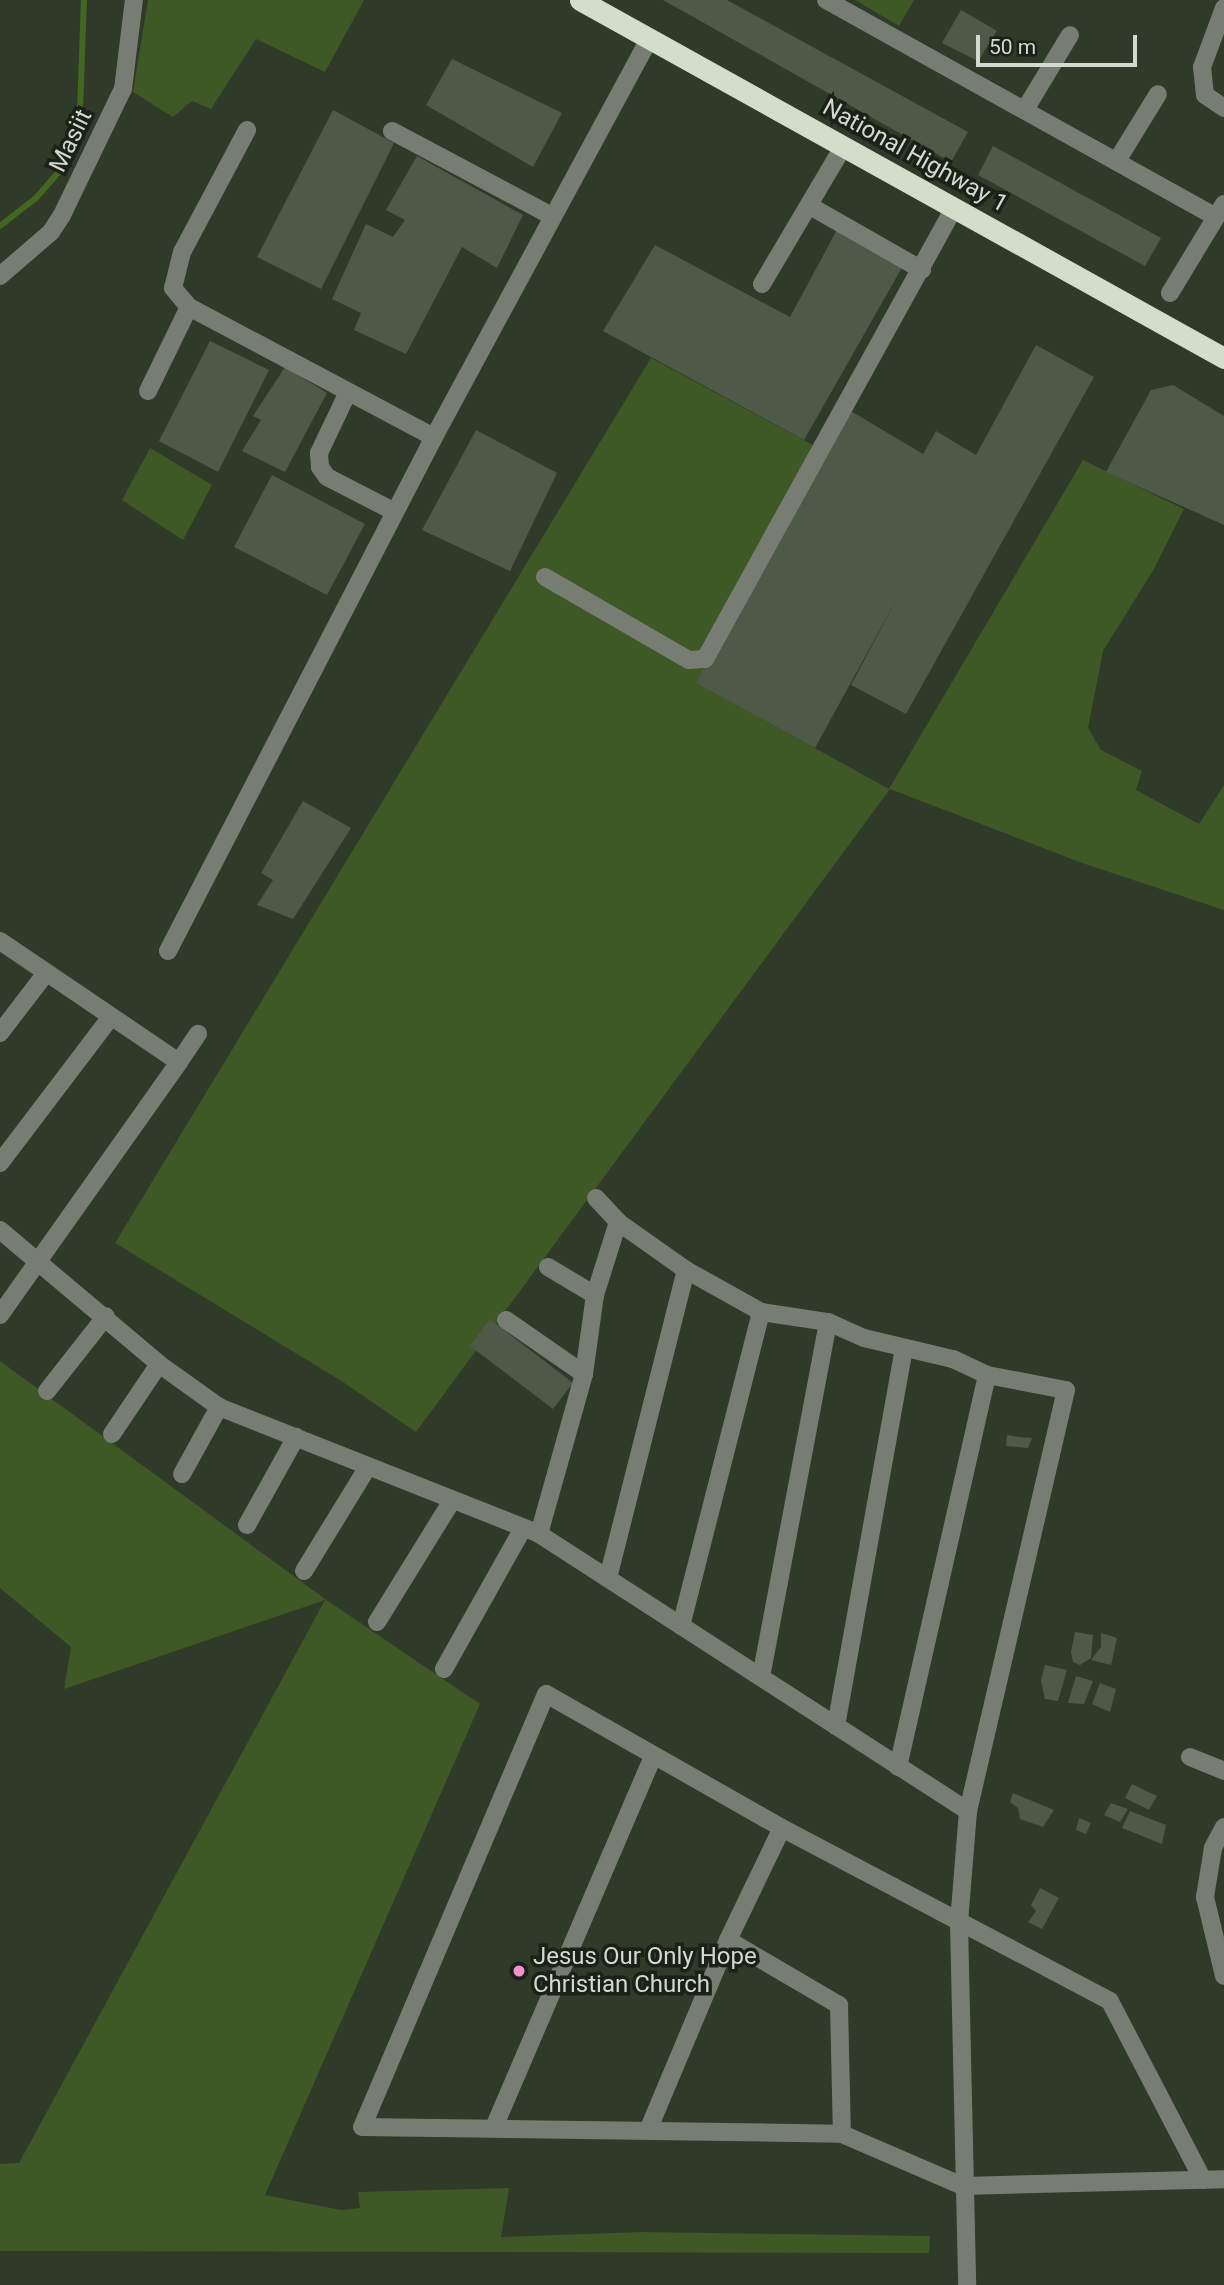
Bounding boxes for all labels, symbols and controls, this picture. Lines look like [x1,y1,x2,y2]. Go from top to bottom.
scale bar [979,21,1140,65]
text: 50 m [989,35,1036,59]
street label: National Highway 1 [817,93,1013,219]
street label: Masiit [44,105,98,177]
place label: Jesus Our Only Hope Christian Church [533,1943,757,1999]
marker: Jesus Our Only Hope Christian Church [511,1963,527,1979]

